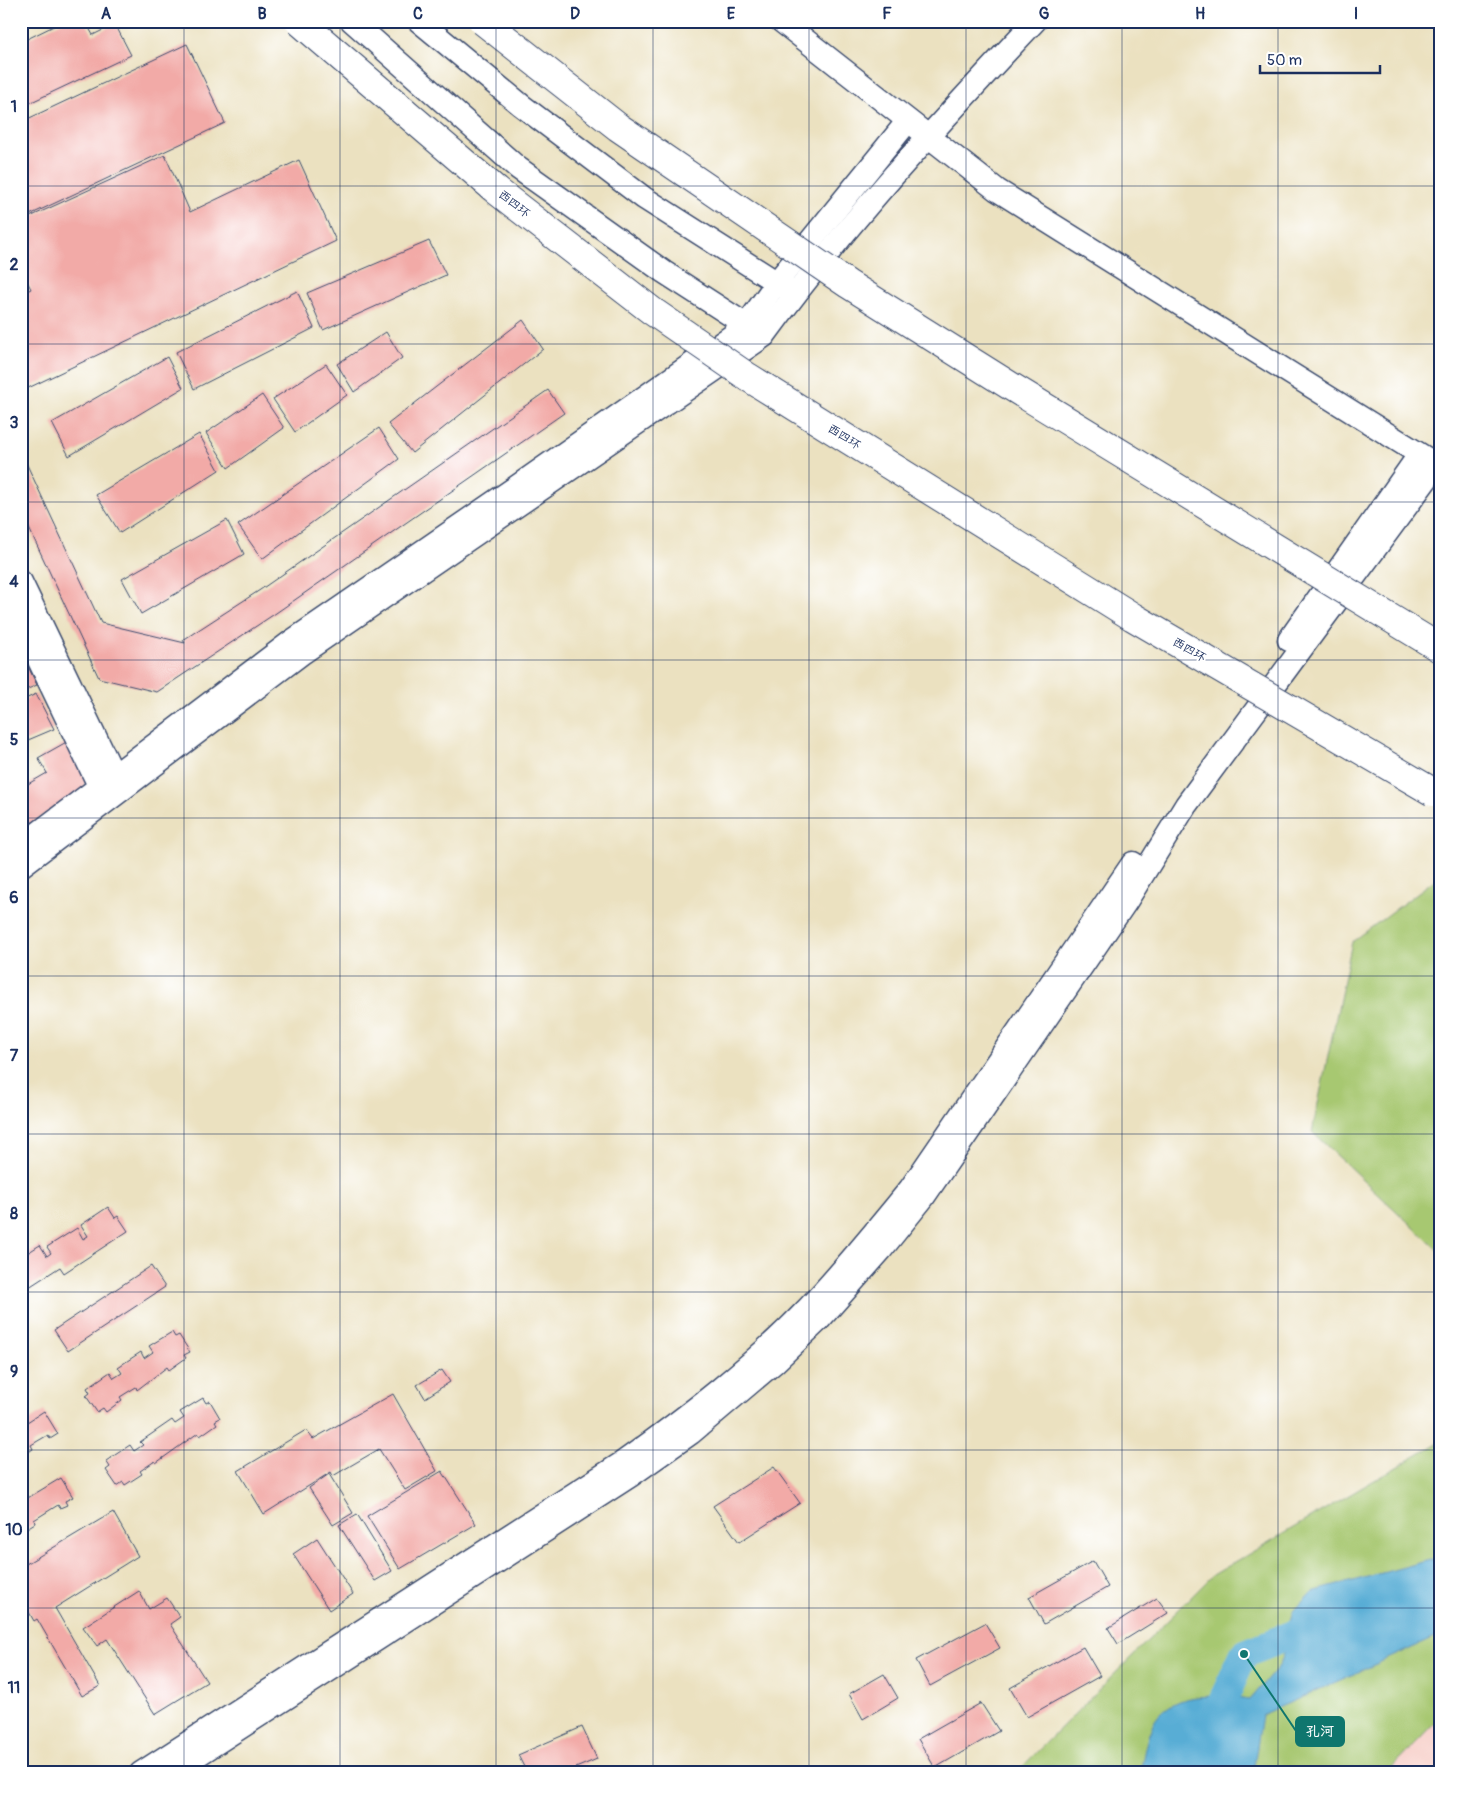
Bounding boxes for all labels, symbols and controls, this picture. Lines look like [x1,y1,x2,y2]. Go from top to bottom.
text: A [101,4,112,24]
text: B [257,4,267,24]
text: C [413,4,423,24]
text: D [570,4,580,24]
text: E [727,4,736,24]
text: F [882,4,892,24]
text: G [1039,4,1050,24]
text: H [1195,4,1205,24]
text: I [1354,4,1358,24]
scale bar [1260,42,1380,74]
text: 50 m [1267,51,1302,70]
text: 1 [11,97,17,117]
street label: 西四环 [495,187,533,221]
text: 2 [10,255,19,275]
text: 3 [10,413,19,433]
street label: 西四环 [825,421,863,453]
text: 4 [9,572,19,592]
street label: 西四环 [1170,635,1208,665]
text: 5 [10,730,19,750]
text: 6 [9,888,19,908]
text: 7 [10,1046,19,1066]
text: 8 [10,1204,18,1224]
text: 9 [10,1362,18,1382]
text: 10 [5,1520,23,1540]
text: 11 [8,1678,20,1698]
callout: 孔河 [1296,1717,1344,1746]
text: 孔河 [1306,1723,1334,1740]

